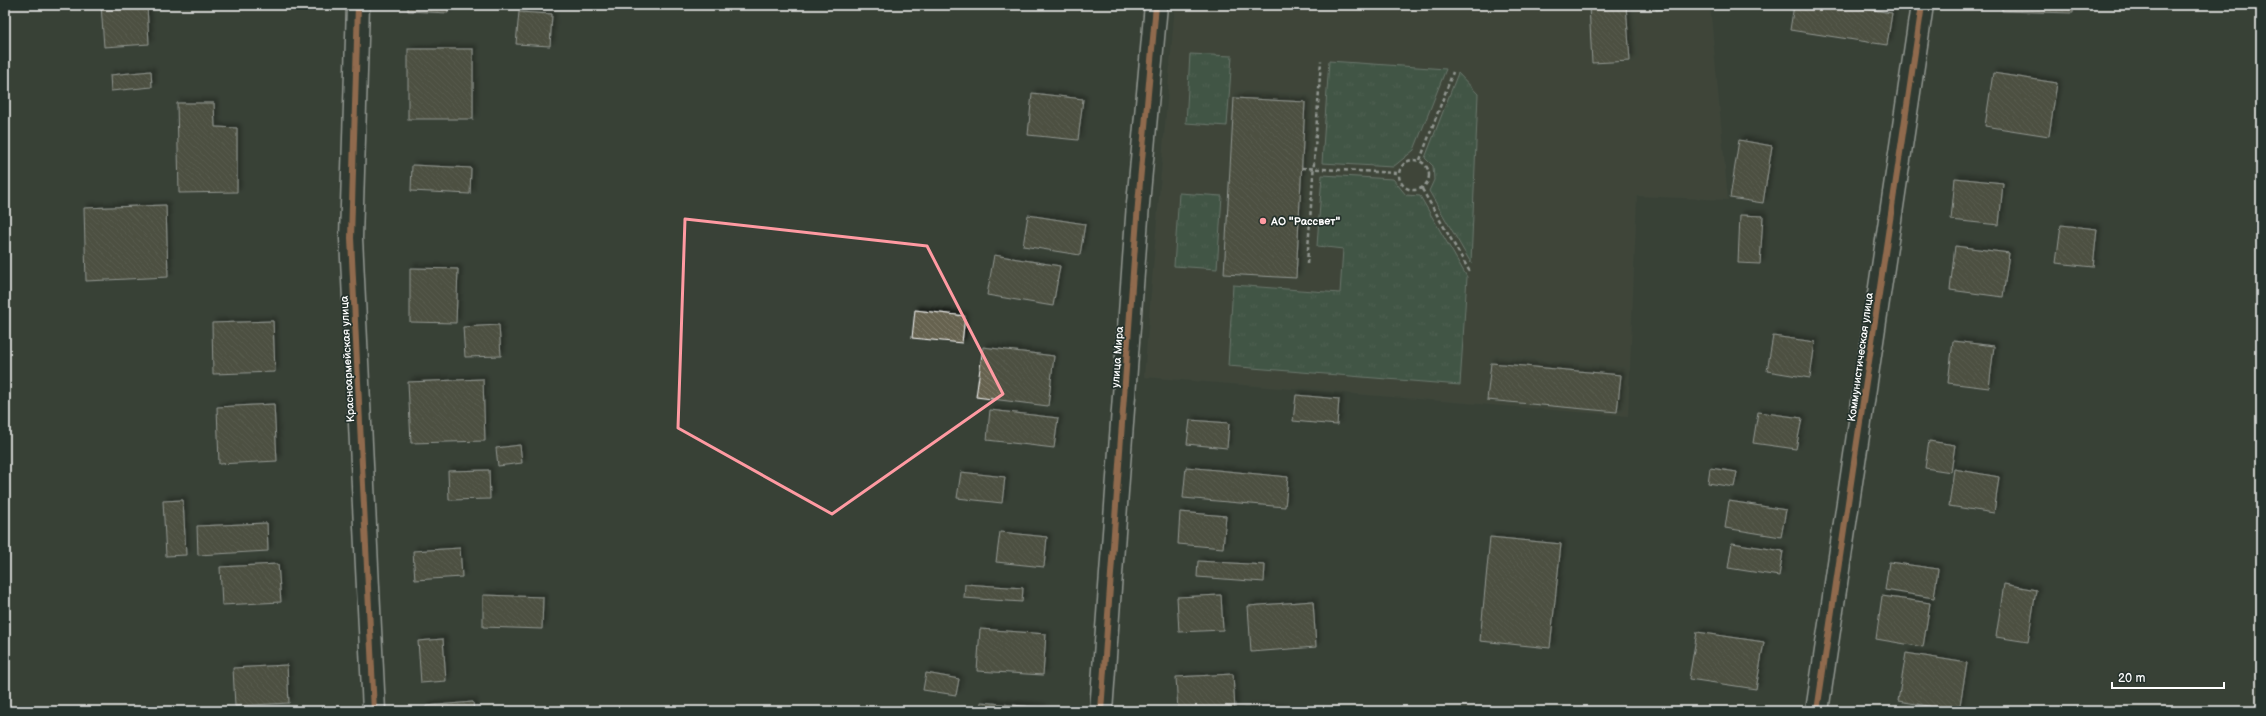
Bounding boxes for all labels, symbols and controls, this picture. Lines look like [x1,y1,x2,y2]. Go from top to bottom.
place label: АО "Рассвет" [1270,215,1341,228]
marker: АО "Рассвет" [1258,216,1268,226]
street label: Коммунистическая улица [1845,291,1876,423]
street label: Красноармейская улица [338,295,357,423]
street label: улица Мира [1109,325,1126,388]
scale bar [2112,664,2224,690]
text: 20 m [2118,671,2145,686]

